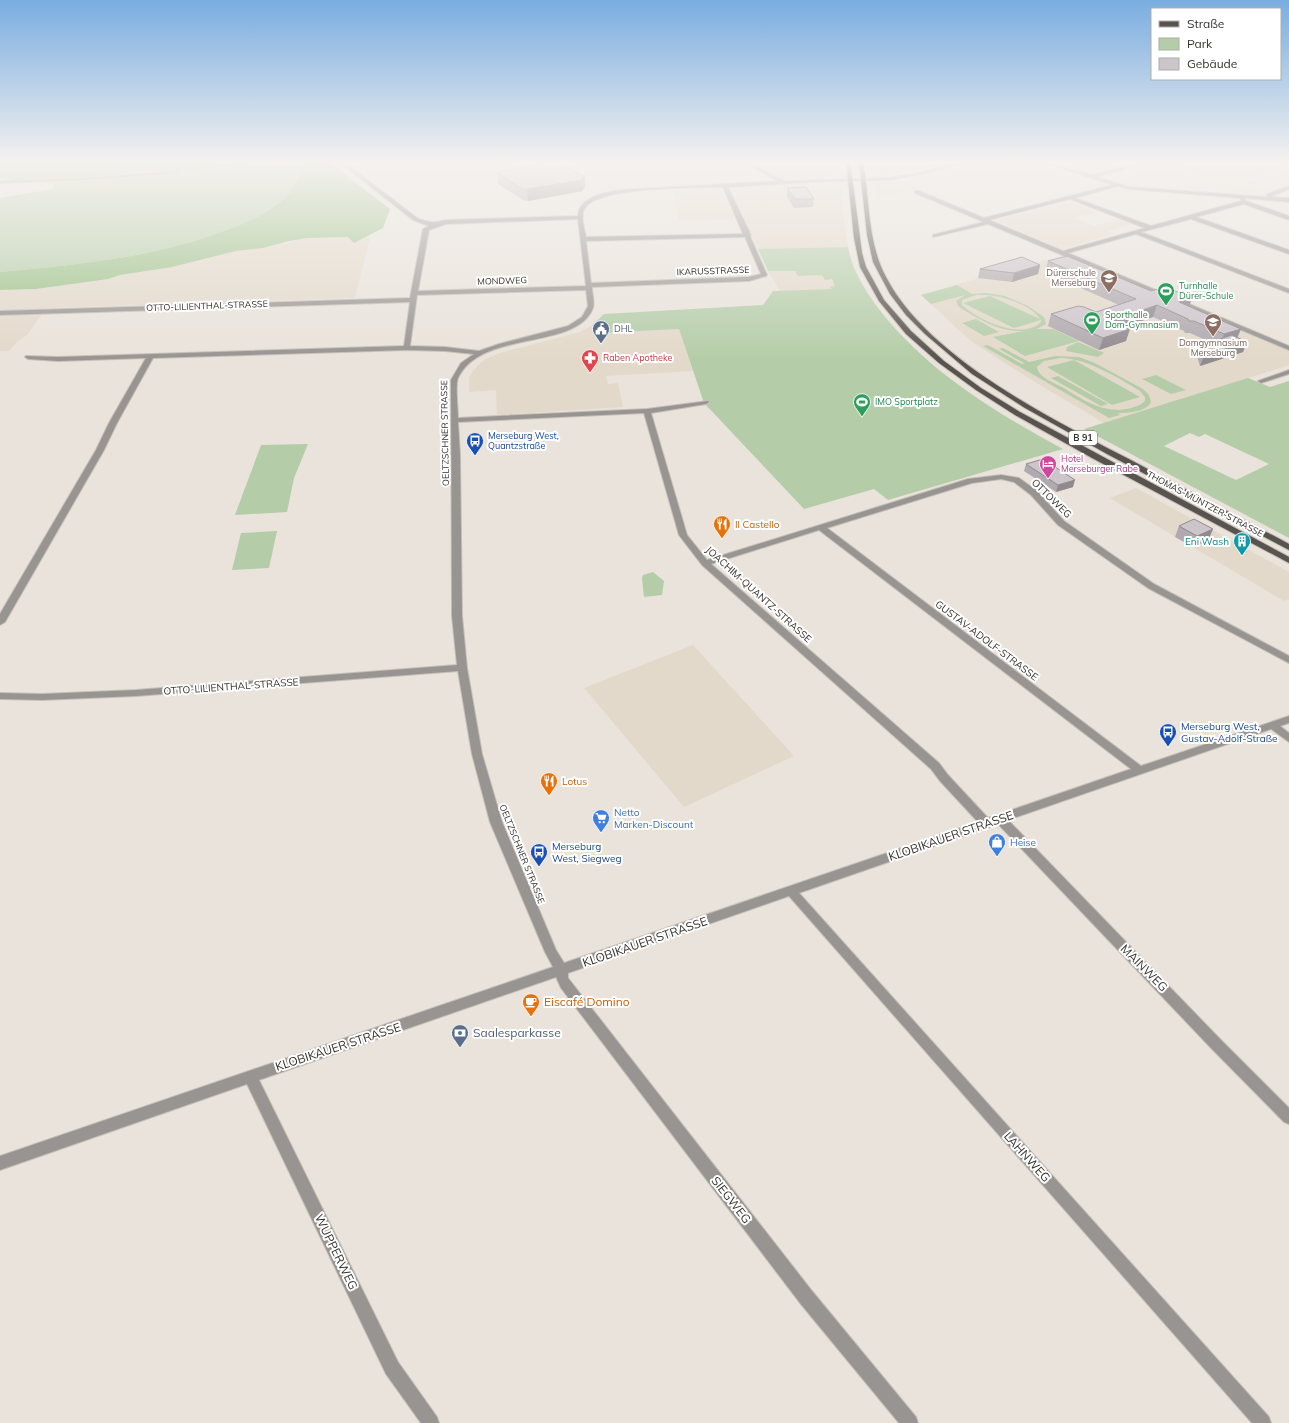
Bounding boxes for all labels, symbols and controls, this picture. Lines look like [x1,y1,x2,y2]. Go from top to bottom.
legend [1151,8,1281,80]
text: Straße [1187,16,1224,31]
text: Park [1187,36,1213,51]
text: Gebäude [1187,56,1237,71]
street label: IKARUSSTRASSE [676,264,750,277]
place label: Dürerschule Merseburg [1046,267,1096,288]
school or university icon: Dürerschule Merseburg [1099,268,1119,293]
street label: MONDWEG [477,274,527,287]
place label: Turnhalle Dürer-Schule [1179,280,1233,301]
sports icon: Turnhalle Dürer-Schule [1156,281,1176,306]
street label: OTTO-LILIENTHAL-STRASSE [146,298,268,313]
place label: Sporthalle Dom-Gymnasium [1105,309,1178,331]
sports icon: Sporthalle Dom-Gymnasium [1082,310,1102,335]
school or university icon: Domgymnasium Merseburg [1203,312,1223,337]
public building icon: DHL [591,319,611,344]
place label: DHL [614,323,633,334]
place label: Domgymnasium Merseburg [1179,337,1247,358]
pharmacy icon: Raben Apotheke [580,348,600,373]
place label: Raben Apotheke [603,352,672,363]
street label: OELTZSCHNER STRASSE [438,380,451,486]
sports icon: IMO Sportplatz [852,392,872,417]
place label: IMO Sportplatz [875,396,938,407]
place label: Merseburg West, Quantzstraße [488,430,559,451]
bus stop icon: Merseburg West, Quantzstraße [465,431,485,456]
road number: B 91 [1069,431,1097,445]
place label: Hotel Merseburger Rabe [1061,453,1138,474]
hotel icon: Hotel Merseburger Rabe [1038,454,1058,479]
street label: THOMAS-MÜNTZER-STRASSE [1145,468,1265,539]
street label: OTTOWEG [1029,476,1074,521]
restaurant icon: Il Castello [712,514,732,539]
place label: Il Castello [735,518,780,531]
building icon: Eni Wash [1232,531,1252,556]
place label: Eni Wash [1185,535,1229,548]
street label: JOACHIM-QUANTZ-STRASSE [703,543,814,646]
street label: GUSTAV-ADOLF-STRASSE [933,597,1041,683]
street label: OTTO-LILIENTHAL-STRASSE [163,675,299,698]
place label: Merseburg West, Gustav-Adolf-Straße [1181,720,1277,745]
bus stop icon: Merseburg West, Gustav-Adolf-Straße [1158,722,1178,747]
restaurant icon: Lotus [539,771,559,796]
place label: Lotus [562,775,587,788]
street label: OELTZSCHNER STRASSE [497,803,547,905]
place label: Netto Marken-Discount [614,806,694,831]
street label: KLOBIKAUER STRASSE [886,807,1015,864]
supermarket icon: Netto Marken-Discount [591,808,611,833]
shop icon: Heise [987,832,1007,857]
place label: Heise [1010,836,1036,849]
place label: Merseburg West, Siegweg [552,840,622,865]
bus stop icon: Merseburg West, Siegweg [529,842,549,867]
street label: KLOBIKAUER STRASSE [580,913,709,970]
street label: MAINWEG [1118,941,1171,994]
cafe icon: Eiscafé Domino [521,992,541,1017]
place label: Eiscafé Domino [544,994,630,1009]
street label: KLOBIKAUER STRASSE [273,1019,402,1074]
bank icon: Saalesparkasse [450,1023,470,1048]
place label: Saalesparkasse [473,1025,561,1040]
street label: LAHNWEG [1001,1128,1054,1185]
street label: SIEGWEG [708,1173,754,1226]
street label: WUPPERWEG [312,1212,361,1292]

